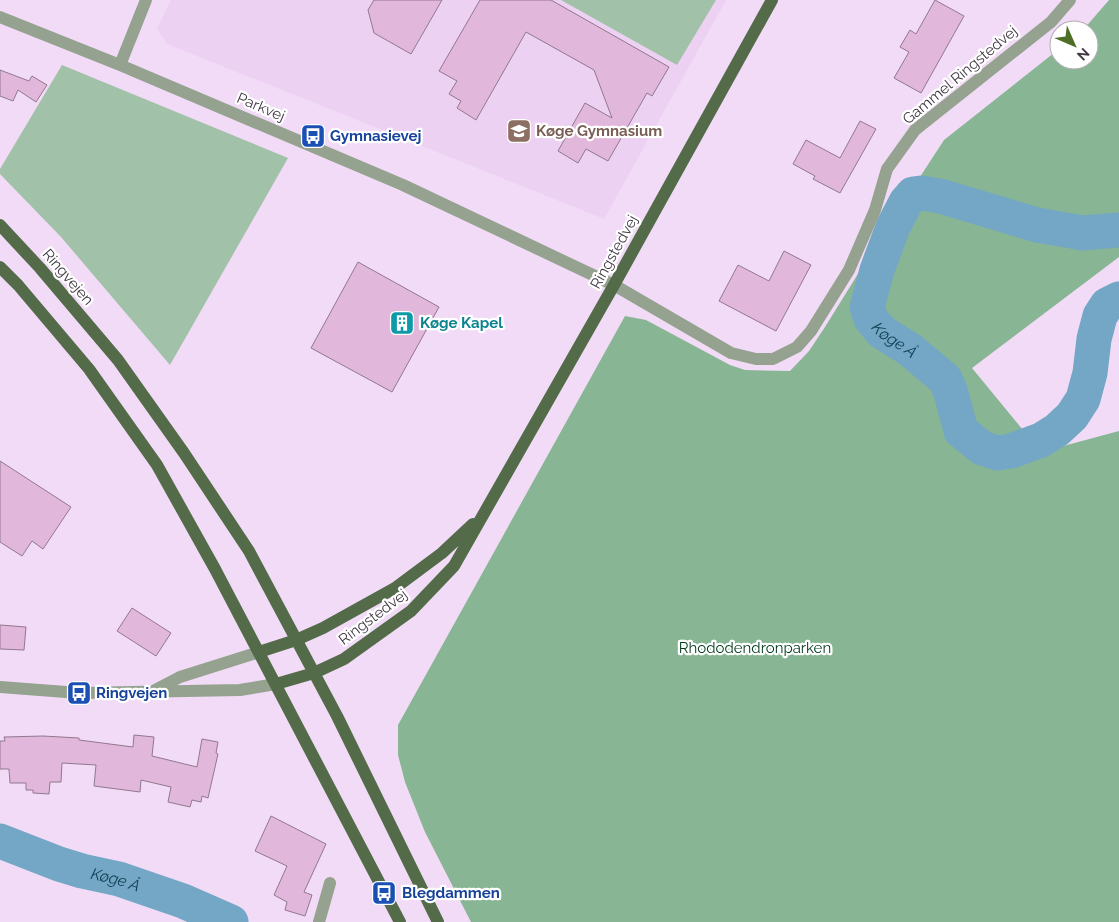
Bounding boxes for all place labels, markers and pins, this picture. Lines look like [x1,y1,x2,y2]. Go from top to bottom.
school or university icon: Køge Gymnasium [506,118,532,144]
place label: Køge Gymnasium [536,122,662,140]
bus stop icon: Gymnasievej [300,123,326,149]
place label: Gymnasievej [330,127,421,145]
building icon: Køge Kapel [389,310,415,336]
place label: Køge Kapel [420,314,503,332]
bus stop icon: Ringvejen [66,680,92,706]
place label: Ringvejen [96,684,167,702]
bus stop icon: Blegdammen [371,880,397,906]
place label: Blegdammen [402,884,500,902]

